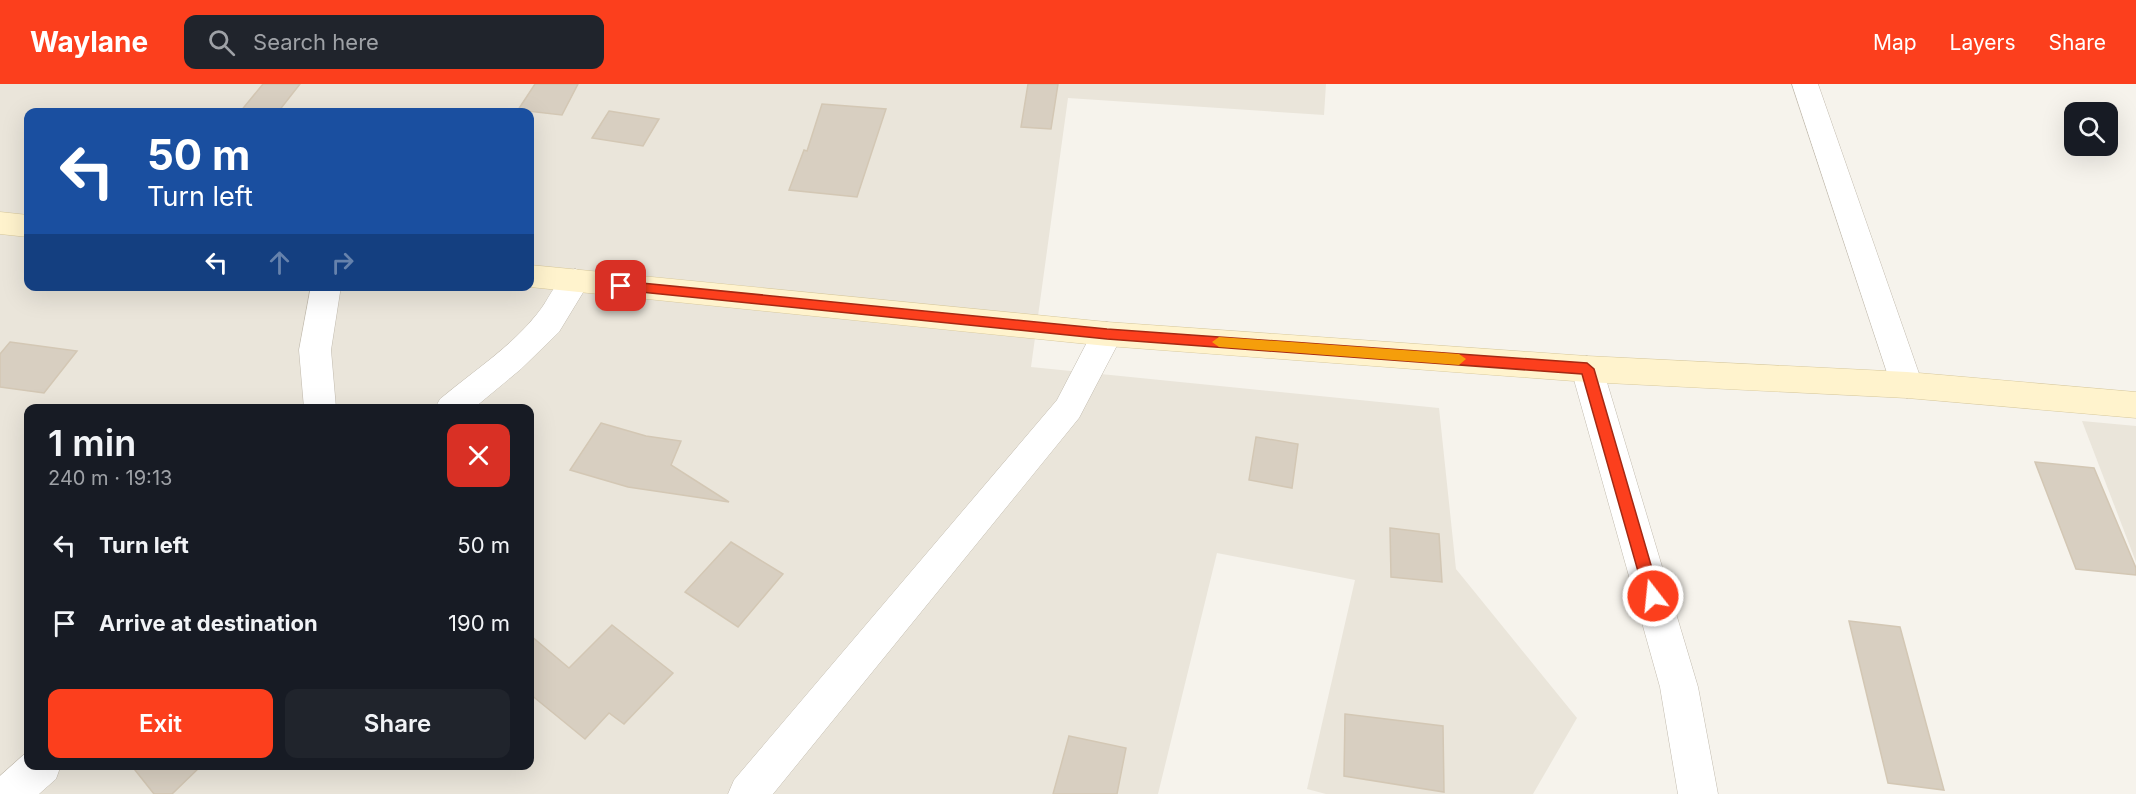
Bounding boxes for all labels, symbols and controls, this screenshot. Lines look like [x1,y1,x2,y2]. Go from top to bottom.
search box [184,15,604,69]
text: Waylane [30,25,148,59]
icon: search [205,26,238,59]
text: Search here [253,29,379,55]
text: Map [1873,30,1917,55]
text: Layers [1950,30,2016,55]
text: Share [2049,30,2106,55]
map controls [2064,102,2118,156]
button: search [2064,102,2118,156]
text: 50 m [147,129,250,180]
icon: left [48,132,126,210]
text: Turn left [147,180,253,213]
icon: left [200,246,233,279]
icon: ahead [263,246,296,279]
icon: right [326,246,359,279]
pin [595,260,646,311]
icon: arrive [604,269,637,302]
text: 1 min [48,421,136,465]
button: close [447,424,510,487]
text: 240 m · 19:13 [48,466,172,490]
icon: left [48,529,81,562]
text: Turn left [99,532,189,558]
text: 50 m [457,532,510,558]
position arrow [1621,564,1685,628]
icon: arrive [48,607,81,640]
text: Arrive at destination [99,610,318,636]
text: 190 m [448,610,510,636]
button: Exit [48,689,273,758]
button: Share [285,689,510,758]

